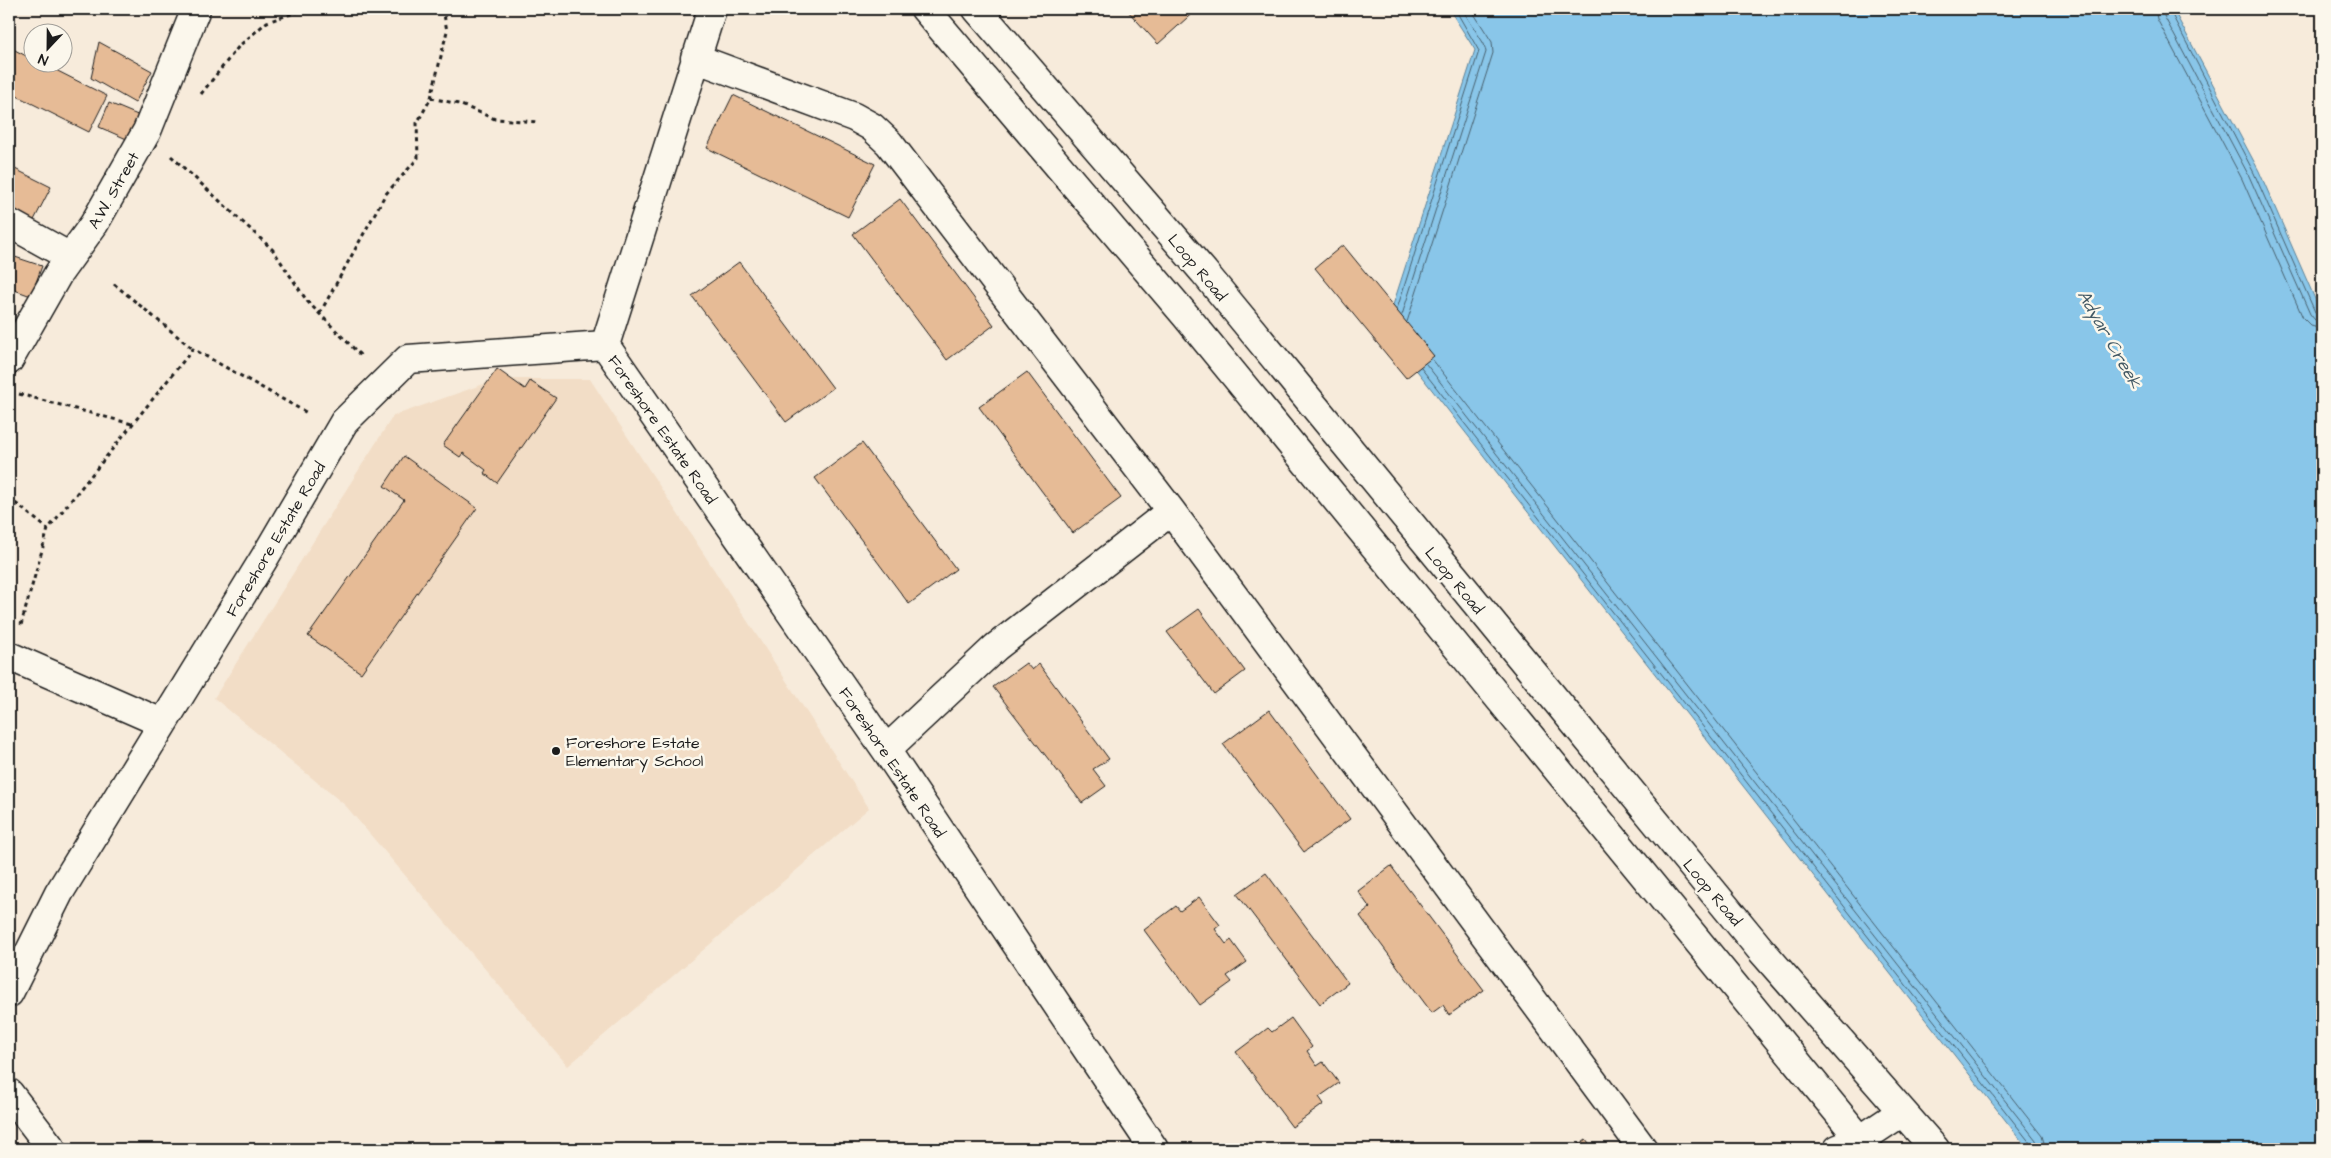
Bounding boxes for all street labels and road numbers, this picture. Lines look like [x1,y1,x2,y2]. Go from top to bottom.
street label: A.W. Street [83,147,145,233]
street label: Loop Road [1163,229,1232,306]
street label: Foreshore Estate Road [602,351,722,508]
street label: Foreshore Estate Road [221,458,331,621]
street label: Loop Road [1420,542,1489,619]
street label: Foreshore Estate Road [834,683,951,842]
street label: Loop Road [1678,854,1747,931]

